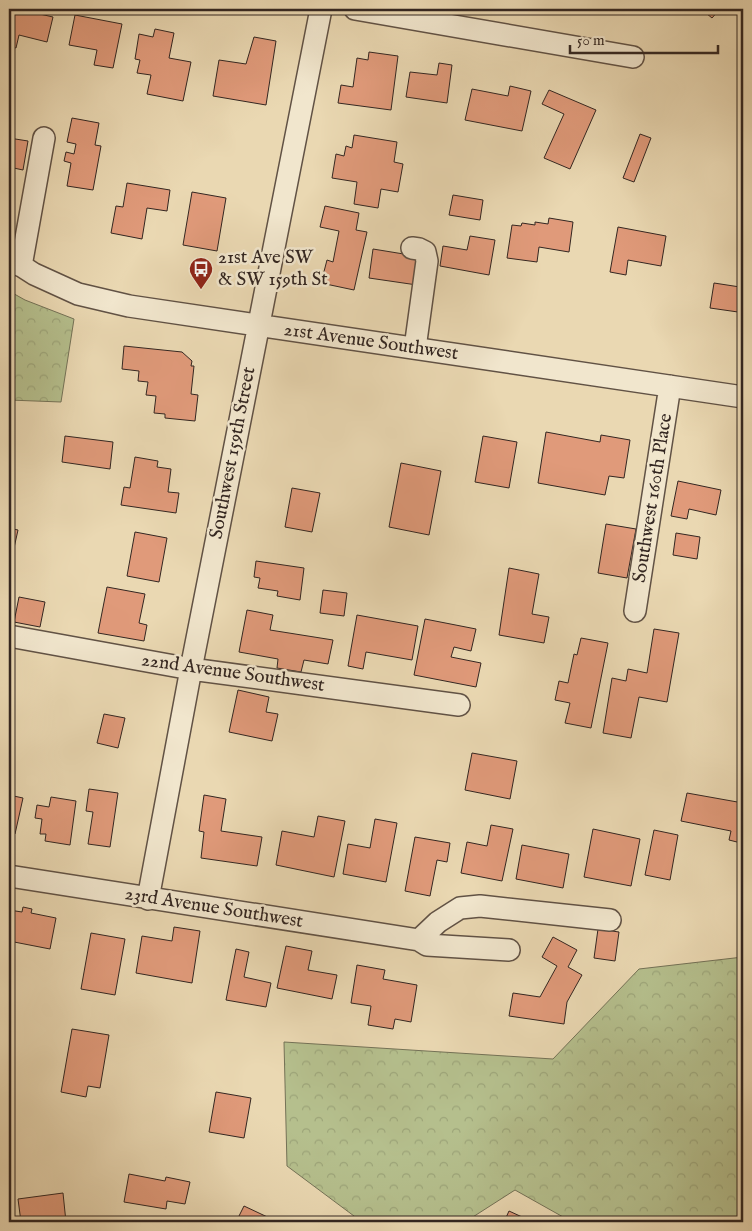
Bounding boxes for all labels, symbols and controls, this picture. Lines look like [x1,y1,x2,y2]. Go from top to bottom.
scale bar [570,22,717,54]
text: 50 m [577,31,605,50]
place label: 21st Ave SW & SW 159th St [218,246,328,292]
bus stop icon: 21st Ave SW & SW 159th St [188,256,214,290]
street label: 21st Avenue Southwest [282,318,460,366]
street label: Southwest 159th Street [205,364,262,541]
street label: Southwest 160th Place [628,411,678,584]
street label: 22nd Avenue Southwest [140,648,327,698]
street label: 23rd Avenue Southwest [123,882,305,934]

